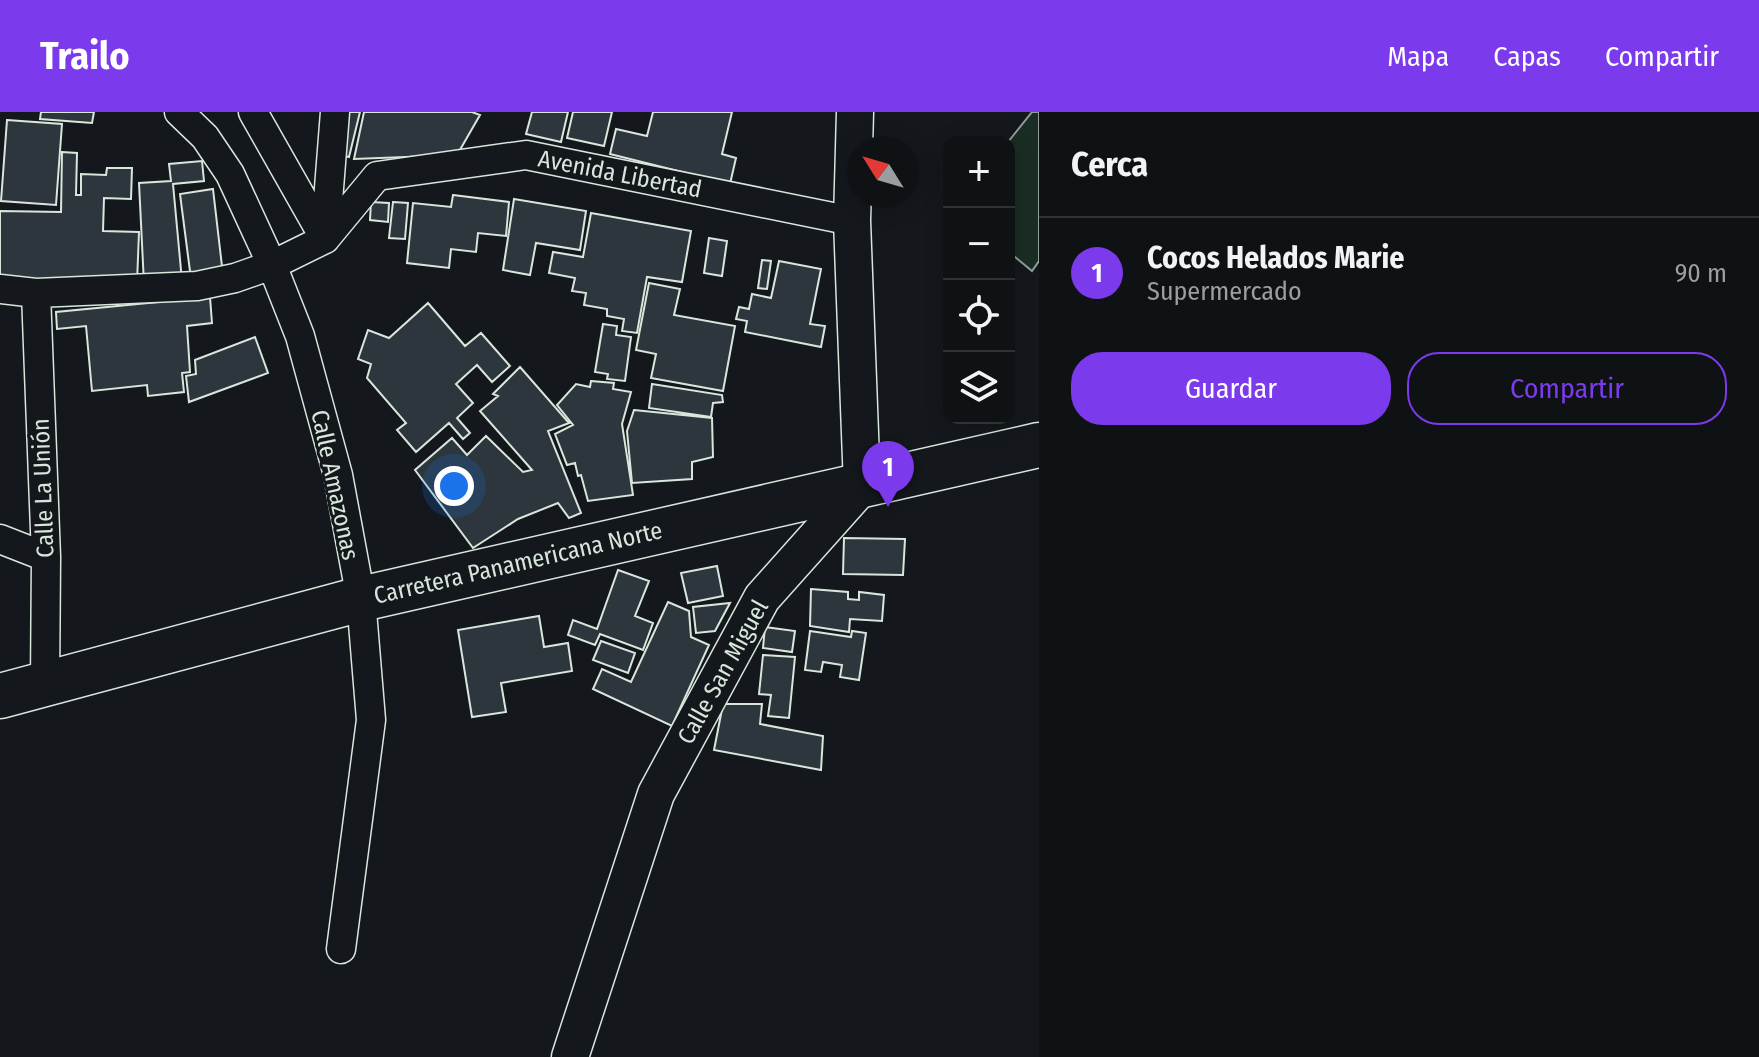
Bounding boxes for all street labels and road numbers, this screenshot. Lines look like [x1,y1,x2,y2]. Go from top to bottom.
street label: Avenida Libertad [536,144,704,204]
street label: Calle Amazonas [305,407,365,563]
street label: Calle La Unión [27,418,59,558]
street label: Carretera Panamericana Norte [371,516,665,610]
street label: Calle San Miguel [672,595,774,749]

